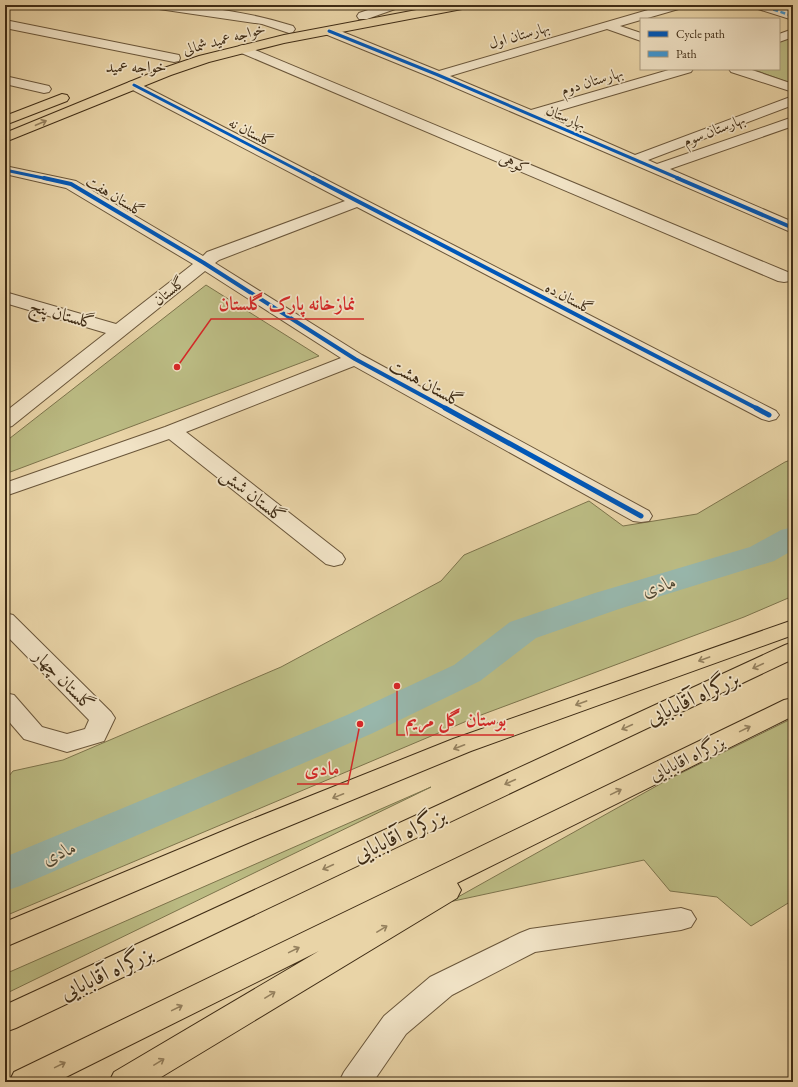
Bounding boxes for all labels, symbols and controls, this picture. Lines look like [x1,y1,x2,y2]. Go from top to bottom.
street label: بهارستان اول [486,17,552,53]
street label: خواجه عمید شمالی [180,18,267,59]
legend [640,18,780,70]
text: Cycle path [676,26,725,42]
text: Path [676,46,697,62]
district label: خواجه عمید [105,56,167,77]
street label: بهارستان دوم [558,62,626,103]
street label: بهارستان [543,100,589,134]
street label: بهارستان سوم [680,109,749,154]
street label: گلستان نه [226,112,277,151]
one-way arrow [34,118,46,126]
street label: کوهی [496,148,532,177]
street label: گلستان هفت [83,171,148,220]
street label: گلستان [149,272,189,309]
street label: گلستان ده [542,277,596,318]
callout: نمازخانه پارک گلستان [211,288,364,319]
text: نمازخانه پارک گلستان [219,291,355,318]
street label: گلستان پنج [26,293,97,339]
street label: گلستان هشت [385,353,467,412]
street label: گلستان شش [216,462,290,528]
water label: مادی [639,568,679,603]
street label: گلستان چهار [27,643,100,716]
one-way arrow [698,656,710,664]
street label: بزرگراه آقابابایی [641,663,744,733]
one-way arrow [752,663,764,670]
one-way arrow [575,700,588,707]
callout: بوستان گل مریم [397,704,514,735]
text: بوستان گل مریم [406,707,507,736]
one-way arrow [622,724,634,731]
one-way arrow [739,725,751,732]
street label: بزرگراه اقابابایی [645,729,729,787]
one-way arrow [453,743,465,751]
callout: مادی [297,753,348,784]
text: مادی [305,756,339,781]
one-way arrow [504,779,516,786]
one-way arrow [610,788,622,796]
one-way arrow [333,792,345,800]
street label: بزرگراه آقابابایی [348,800,451,870]
water label: مادی [38,834,80,871]
one-way arrow [323,864,335,871]
one-way arrow [376,924,388,932]
street label: بزرگراه آقابابایی [55,938,158,1008]
one-way arrow [287,946,299,954]
one-way arrow [264,991,276,999]
one-way arrow [171,1004,183,1011]
one-way arrow [153,1058,164,1066]
one-way arrow [54,1061,66,1068]

